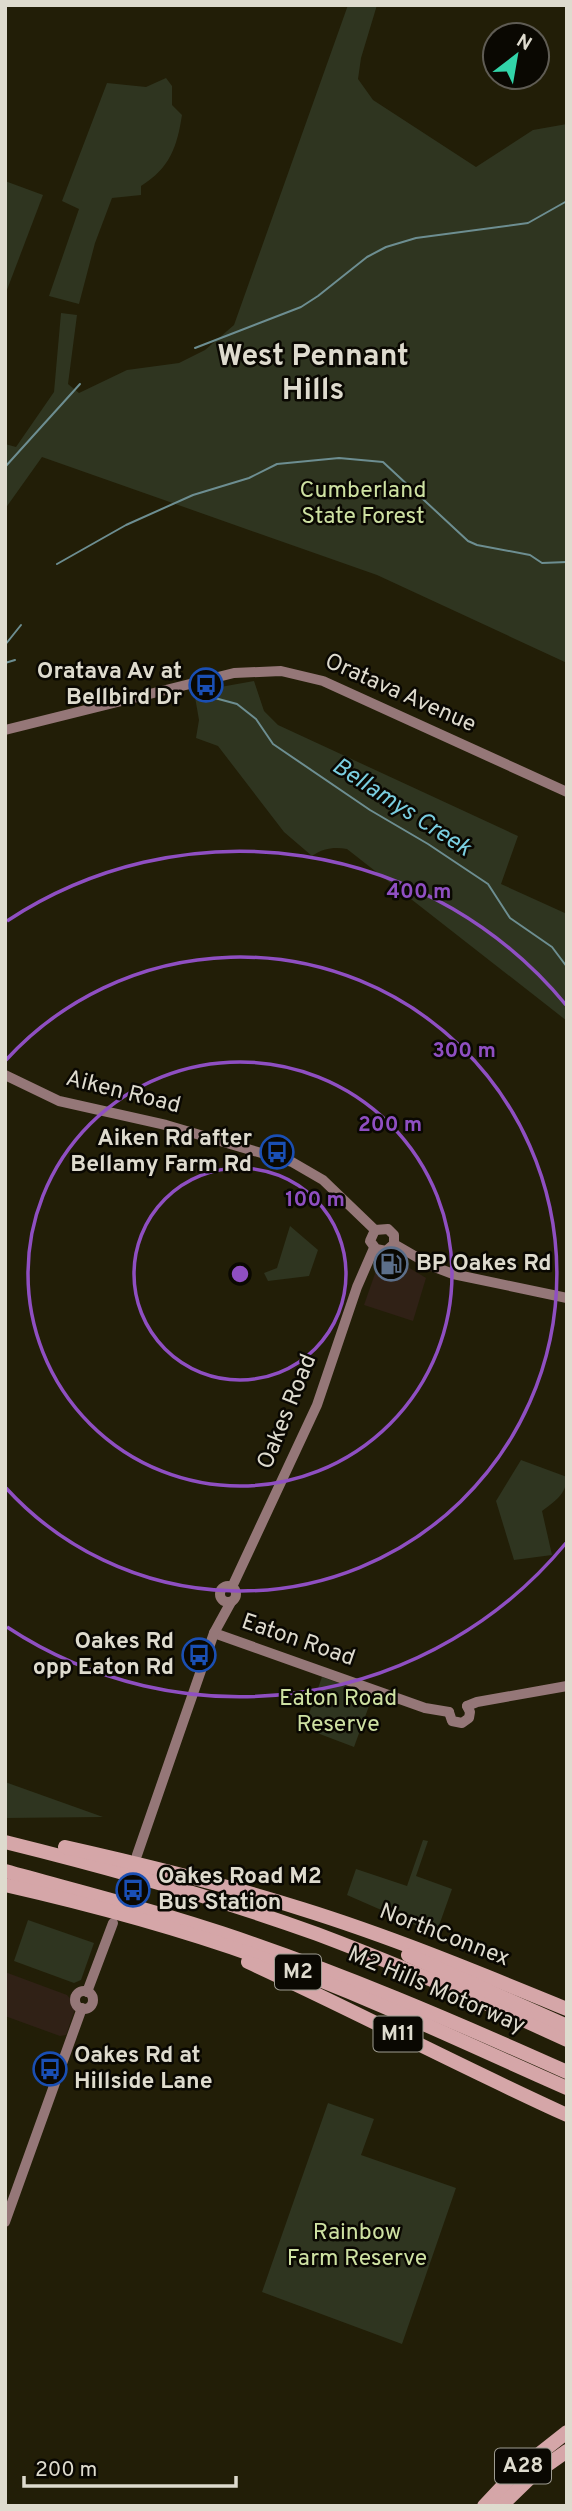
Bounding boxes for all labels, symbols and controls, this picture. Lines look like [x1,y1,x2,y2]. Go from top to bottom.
north arrow [481,21,551,91]
text: N [512,29,536,57]
district label: West Pennant Hills [217,339,409,410]
park label: Cumberland State Forest [300,477,426,532]
street label: Oratava Avenue [320,648,480,740]
place label: Oratava Av at Bellbird Dr [37,658,182,713]
bus stop icon: Oratava Av at Bellbird Dr [187,666,225,704]
water label: Bellamys Creek [326,752,477,865]
text: 400 m [387,879,451,906]
text: 300 m [432,1038,496,1065]
street label: Aiken Road [63,1065,183,1121]
text: 200 m [358,1112,422,1139]
place label: Aiken Rd after Bellamy Farm Rd [70,1125,252,1180]
bus stop icon: Aiken Rd after Bellamy Farm Rd [258,1133,296,1171]
text: 100 m [285,1187,345,1214]
fuel station icon: BP Oakes Rd [372,1245,410,1283]
place label: BP Oakes Rd [416,1250,552,1279]
centre of rings [228,1262,252,1286]
street label: Oakes Road [252,1350,324,1474]
street label: Eaton Road [237,1608,359,1674]
place label: Oakes Rd opp Eaton Rd [33,1628,174,1683]
bus stop icon: Oakes Rd opp Eaton Rd [180,1636,218,1674]
park label: Eaton Road Reserve [279,1685,397,1740]
place label: Oakes Road M2 Bus Station [158,1863,322,1918]
bus stop icon: Oakes Road M2 Bus Station [114,1871,152,1909]
street label: NorthConnex [375,1898,513,1974]
street label: M2 Hills Motorway [343,1941,529,2041]
road number: M2 [275,1954,321,1990]
road number: M11 [374,2016,422,2052]
place label: Oakes Rd at Hillside Lane [74,2042,213,2097]
bus stop icon: Oakes Rd at Hillside Lane [31,2050,69,2088]
park label: Rainbow Farm Reserve [287,2219,427,2274]
scale bar [24,2444,236,2488]
road number: A28 [495,2448,551,2484]
text: 200 m [35,2457,97,2484]

